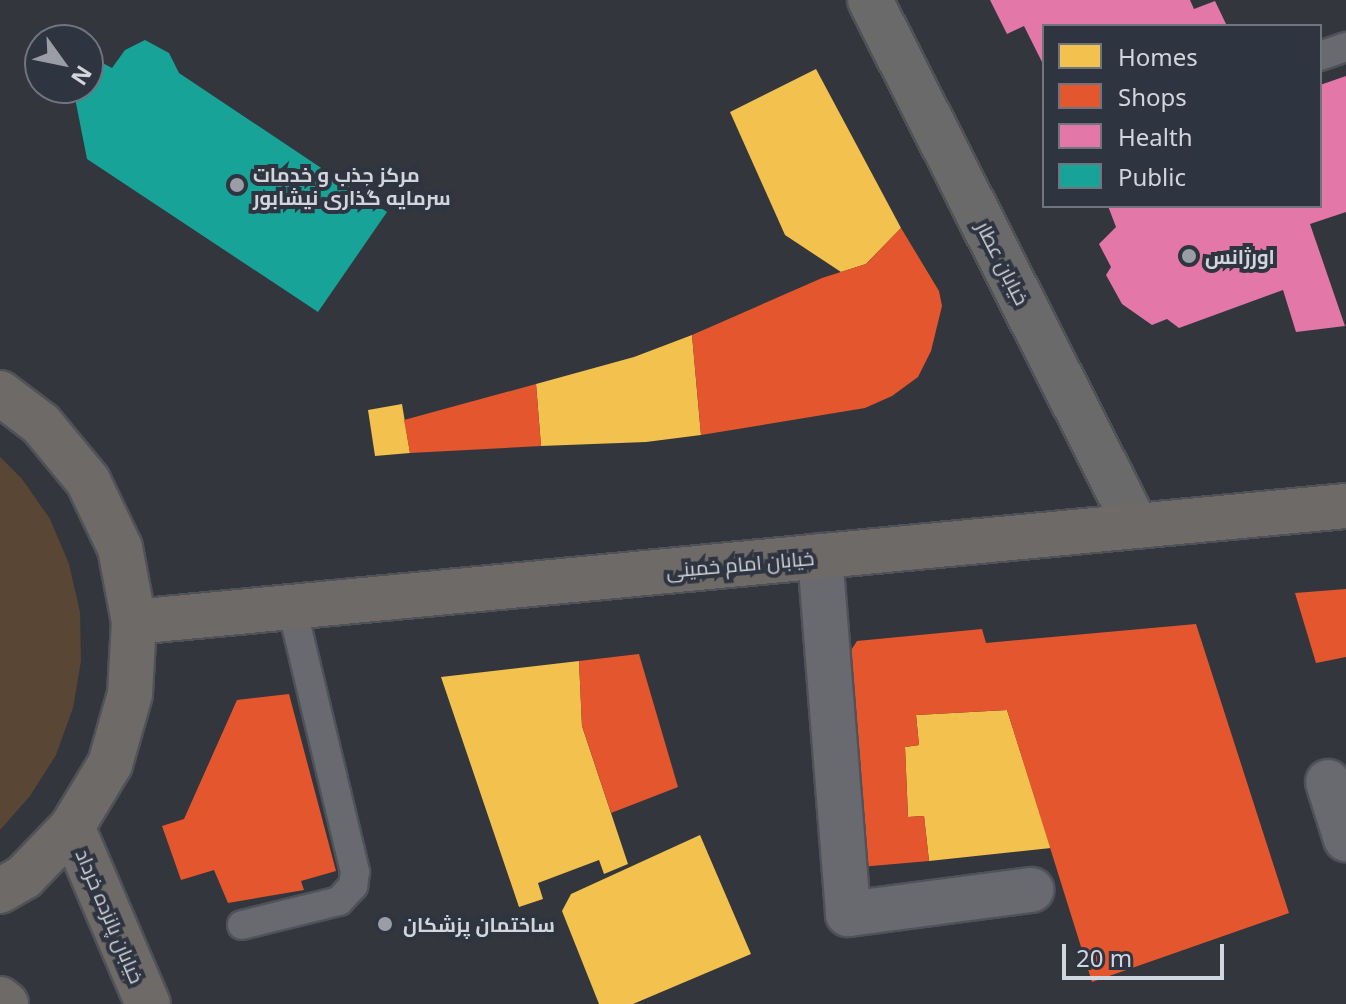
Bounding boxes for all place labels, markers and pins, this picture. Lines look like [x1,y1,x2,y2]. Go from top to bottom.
place label: مرکز جذب و خدمات سرمایه گذاری نیشابور [253,162,451,209]
marker: مرکز جذب و خدمات سرمایه گذاری نیشابور [228,176,246,194]
place label: اورژانس [1205,244,1275,268]
marker: اورژانس [1180,247,1198,265]
place label: ساختمان پزشکان [403,912,555,936]
marker: ساختمان پزشکان [374,913,396,935]

